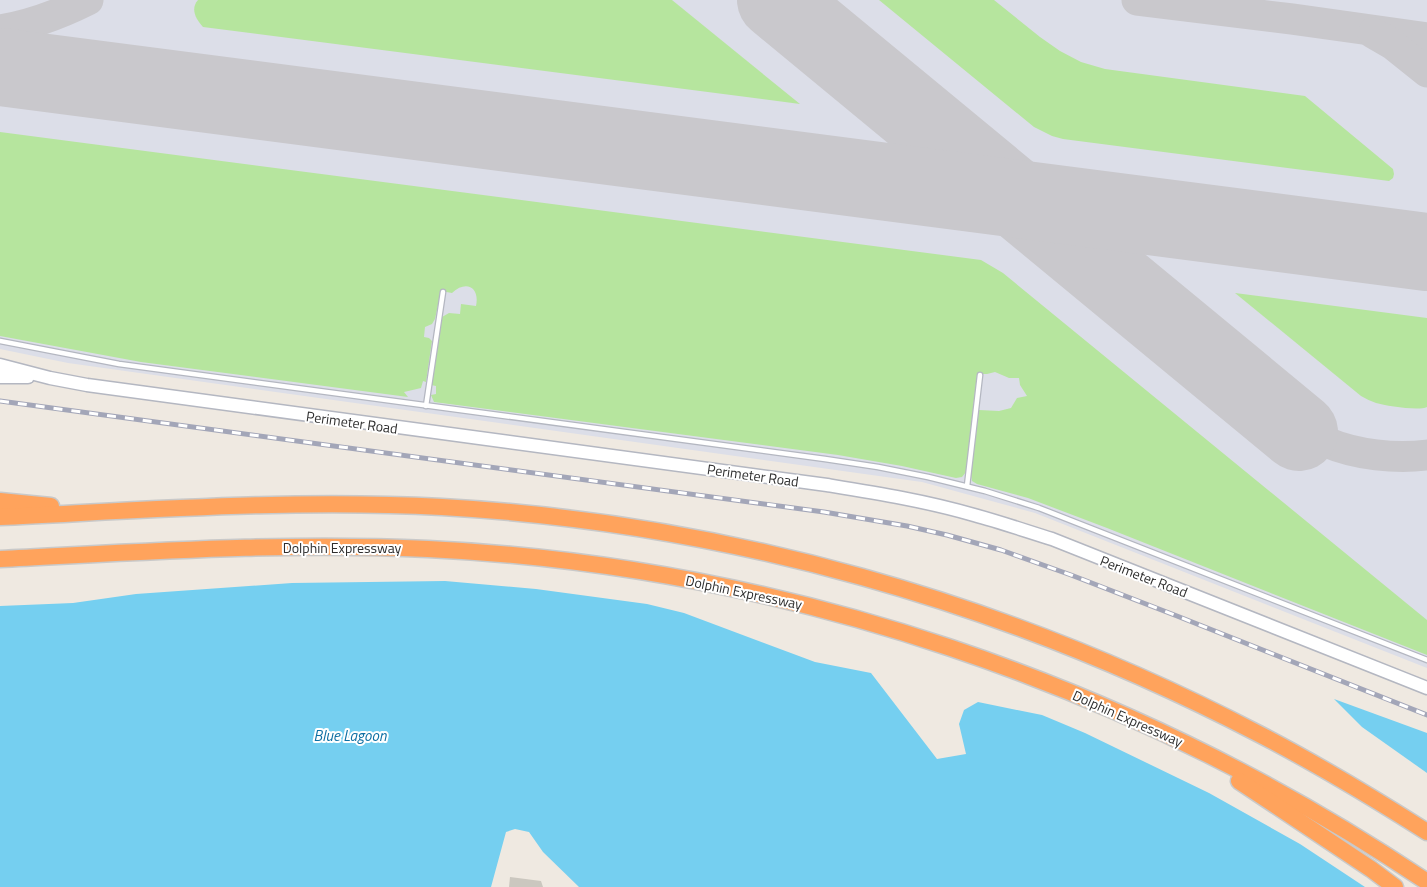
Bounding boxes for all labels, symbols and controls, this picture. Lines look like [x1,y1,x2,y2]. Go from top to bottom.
street label: Perimeter Road [305,405,399,439]
street label: Perimeter Road [706,458,800,492]
street label: Dolphin Expressway [283,537,402,558]
street label: Perimeter Road [1097,550,1191,602]
street label: Dolphin Expressway [684,569,804,615]
street label: Dolphin Expressway [1070,684,1187,752]
water label: Blue Lagoon [314,724,387,747]

